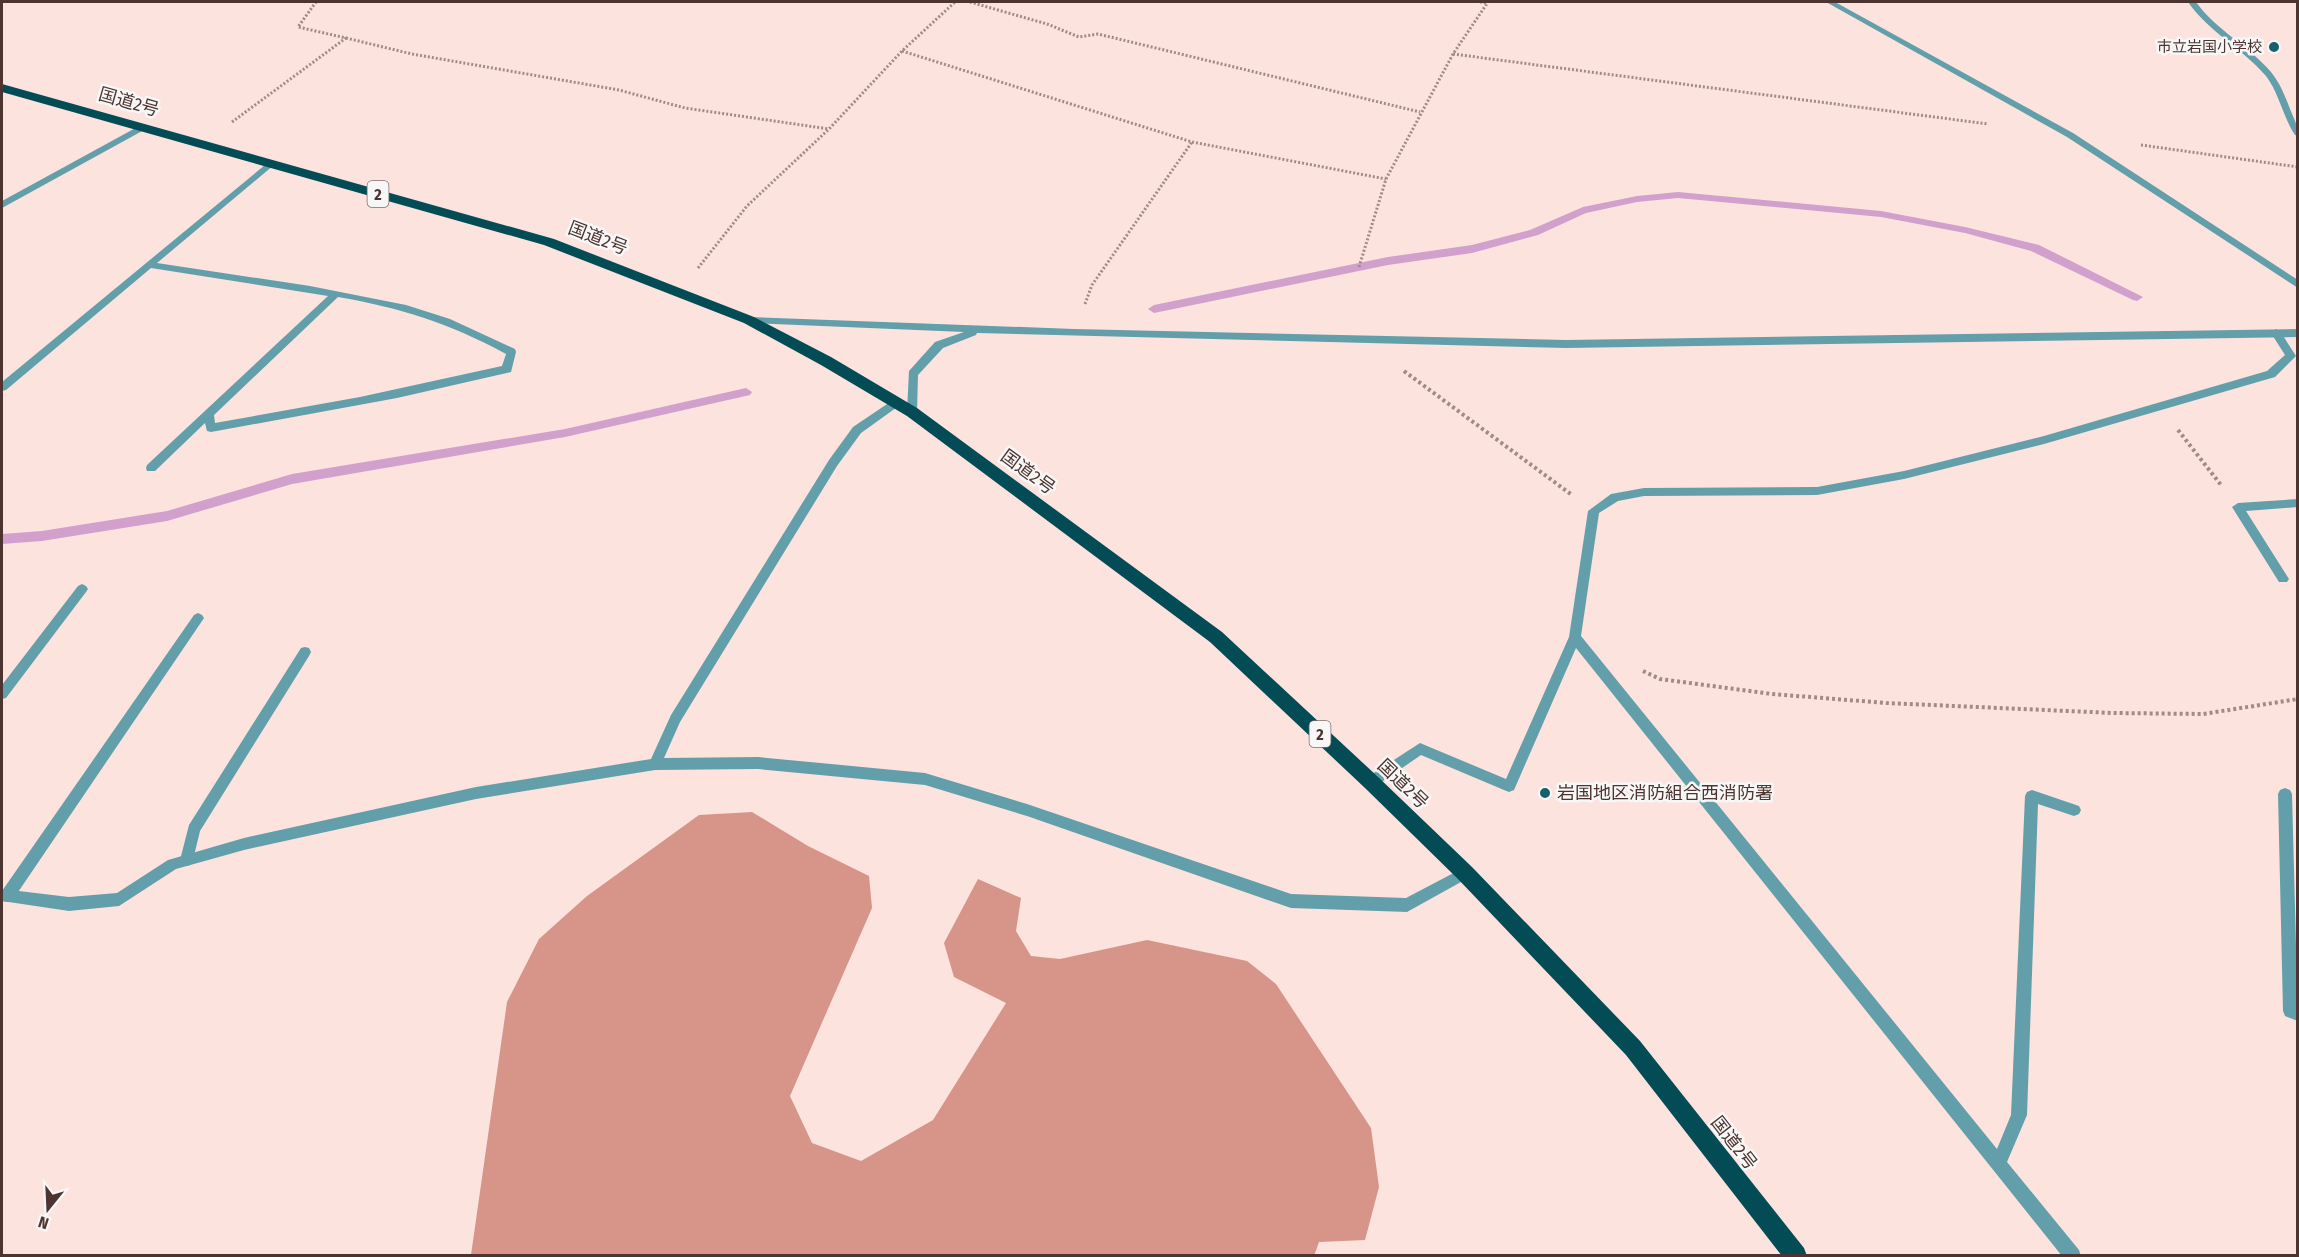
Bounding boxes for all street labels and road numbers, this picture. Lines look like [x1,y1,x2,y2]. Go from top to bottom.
street label: 国道2号 [96,83,162,121]
road number: 2 [368,181,388,207]
street label: 国道2号 [565,217,631,259]
street label: 国道2号 [996,445,1060,499]
road number: 2 [1310,721,1330,747]
street label: 国道2号 [1373,755,1433,813]
street label: 国道2号 [1706,1112,1762,1174]

